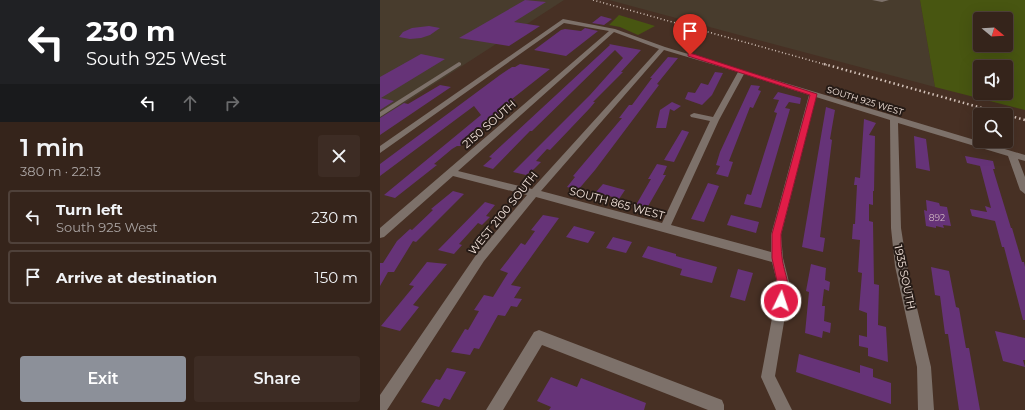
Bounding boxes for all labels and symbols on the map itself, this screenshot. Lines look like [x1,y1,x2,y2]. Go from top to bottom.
north arrow [973,12,1013,52]
pin [673,14,707,55]
street label: SOUTH 925 WEST [826,84,906,118]
street label: 2150 SOUTH [459,97,519,151]
street label: WEST 2100 SOUTH [465,169,541,257]
street label: SOUTH 865 WEST [568,184,667,223]
house number: 892 [929,212,945,223]
street label: 1935 SOUTH [891,243,919,311]
position arrow [760,280,802,322]

